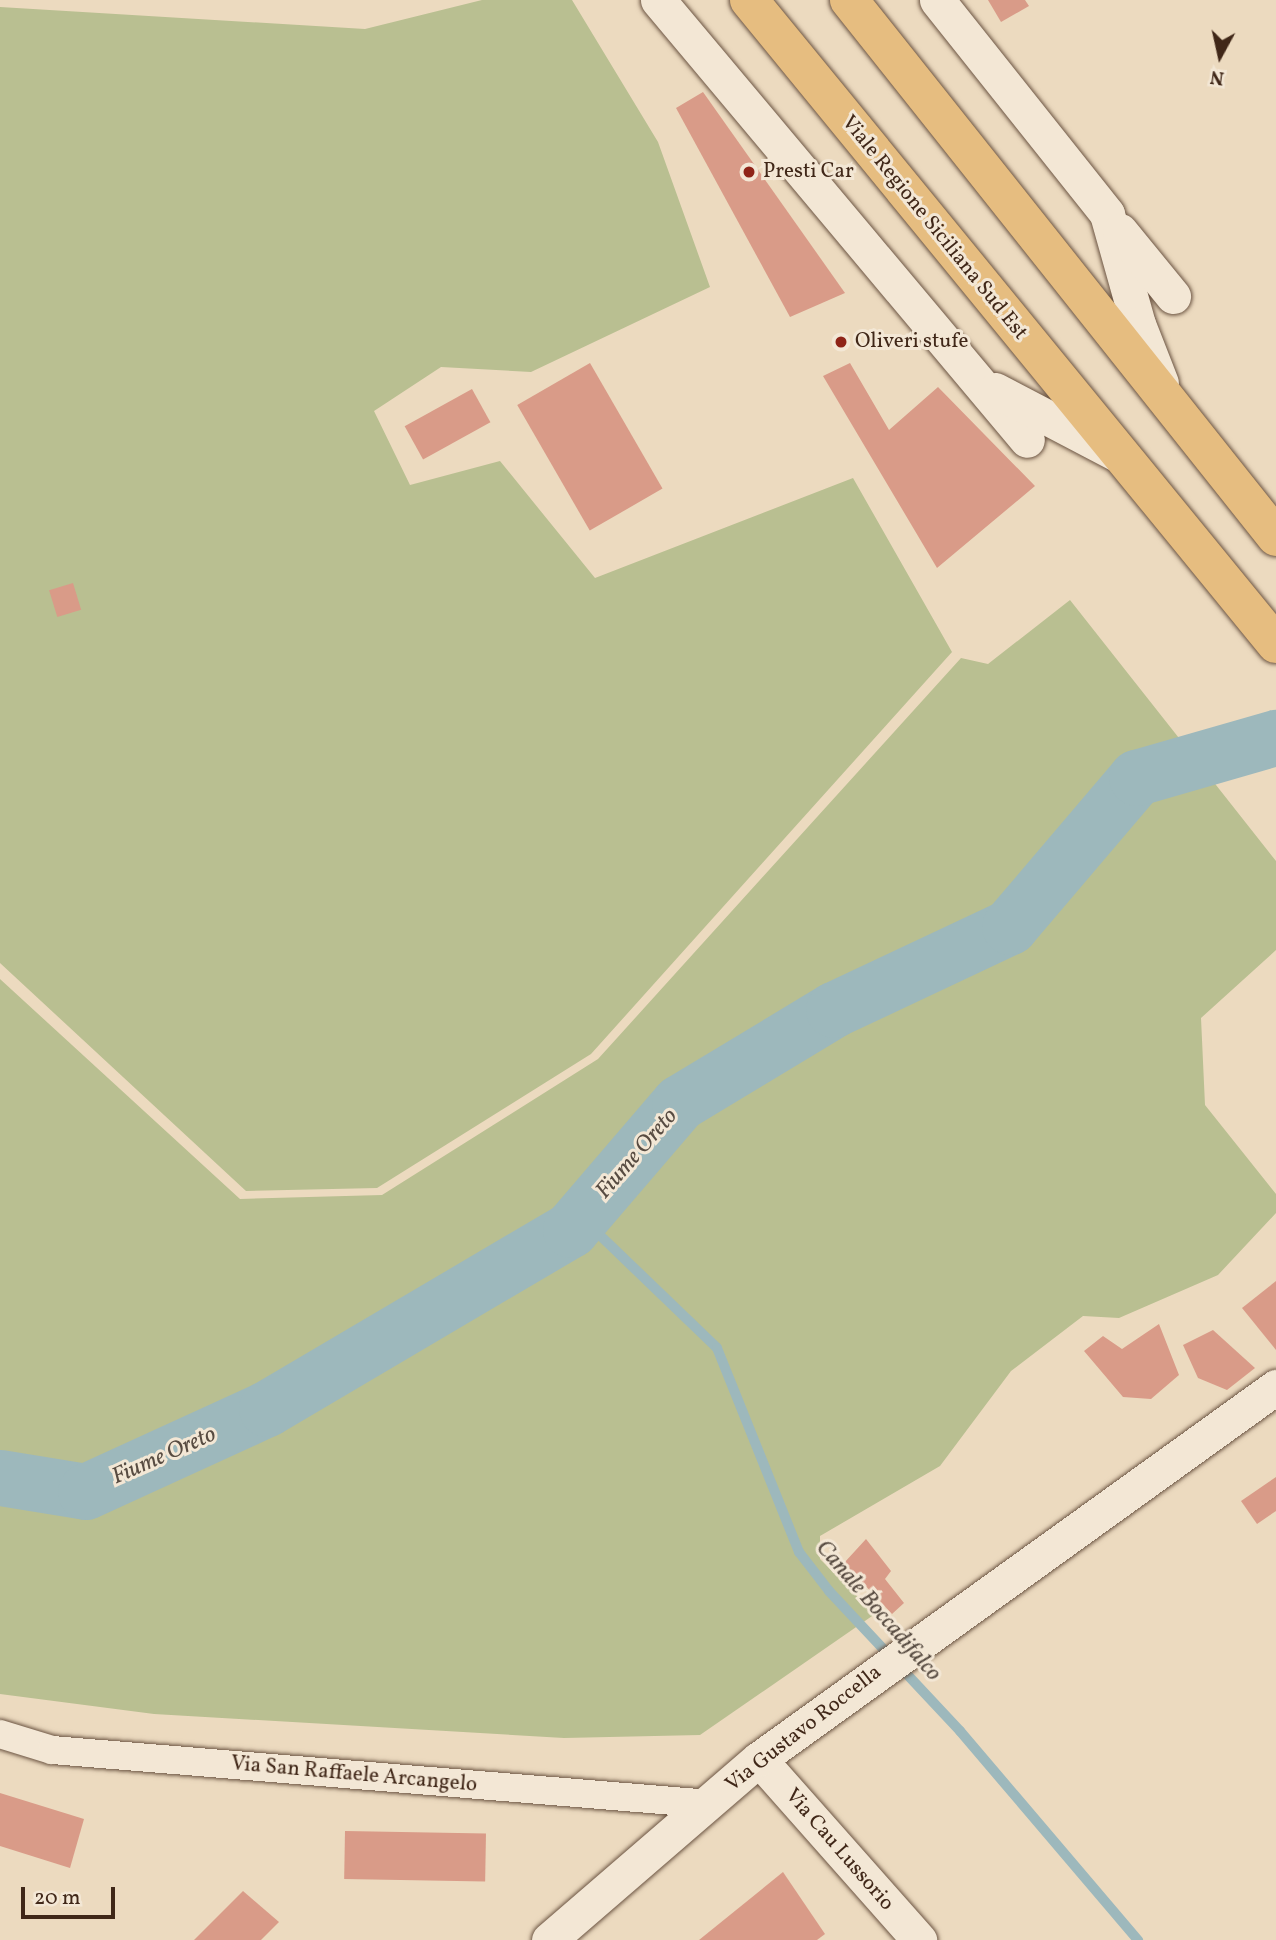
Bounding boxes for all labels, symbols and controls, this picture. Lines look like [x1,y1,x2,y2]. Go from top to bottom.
north arrow [1185,21,1255,91]
text: N [1208,63,1226,91]
street label: Viale Regione Siciliana Sud Est [836,111,1032,345]
place label: Presti Car [763,159,854,185]
marker: Presti Car [741,164,757,180]
place label: Oliveri stufe [855,329,968,355]
marker: Oliveri stufe [833,334,849,350]
water label: Fiume Oreto [590,1103,684,1205]
water label: Fiume Oreto [108,1421,220,1491]
water label: Canale Boccadifalco [809,1535,947,1687]
street label: Via Gustavo Roccella [721,1660,887,1798]
street label: Via San Raffaele Arcangelo [230,1752,478,1798]
street label: Via Cau Lussorio [779,1784,899,1916]
scale bar [24,1874,119,1918]
text: 20 m [34,1884,80,1913]

